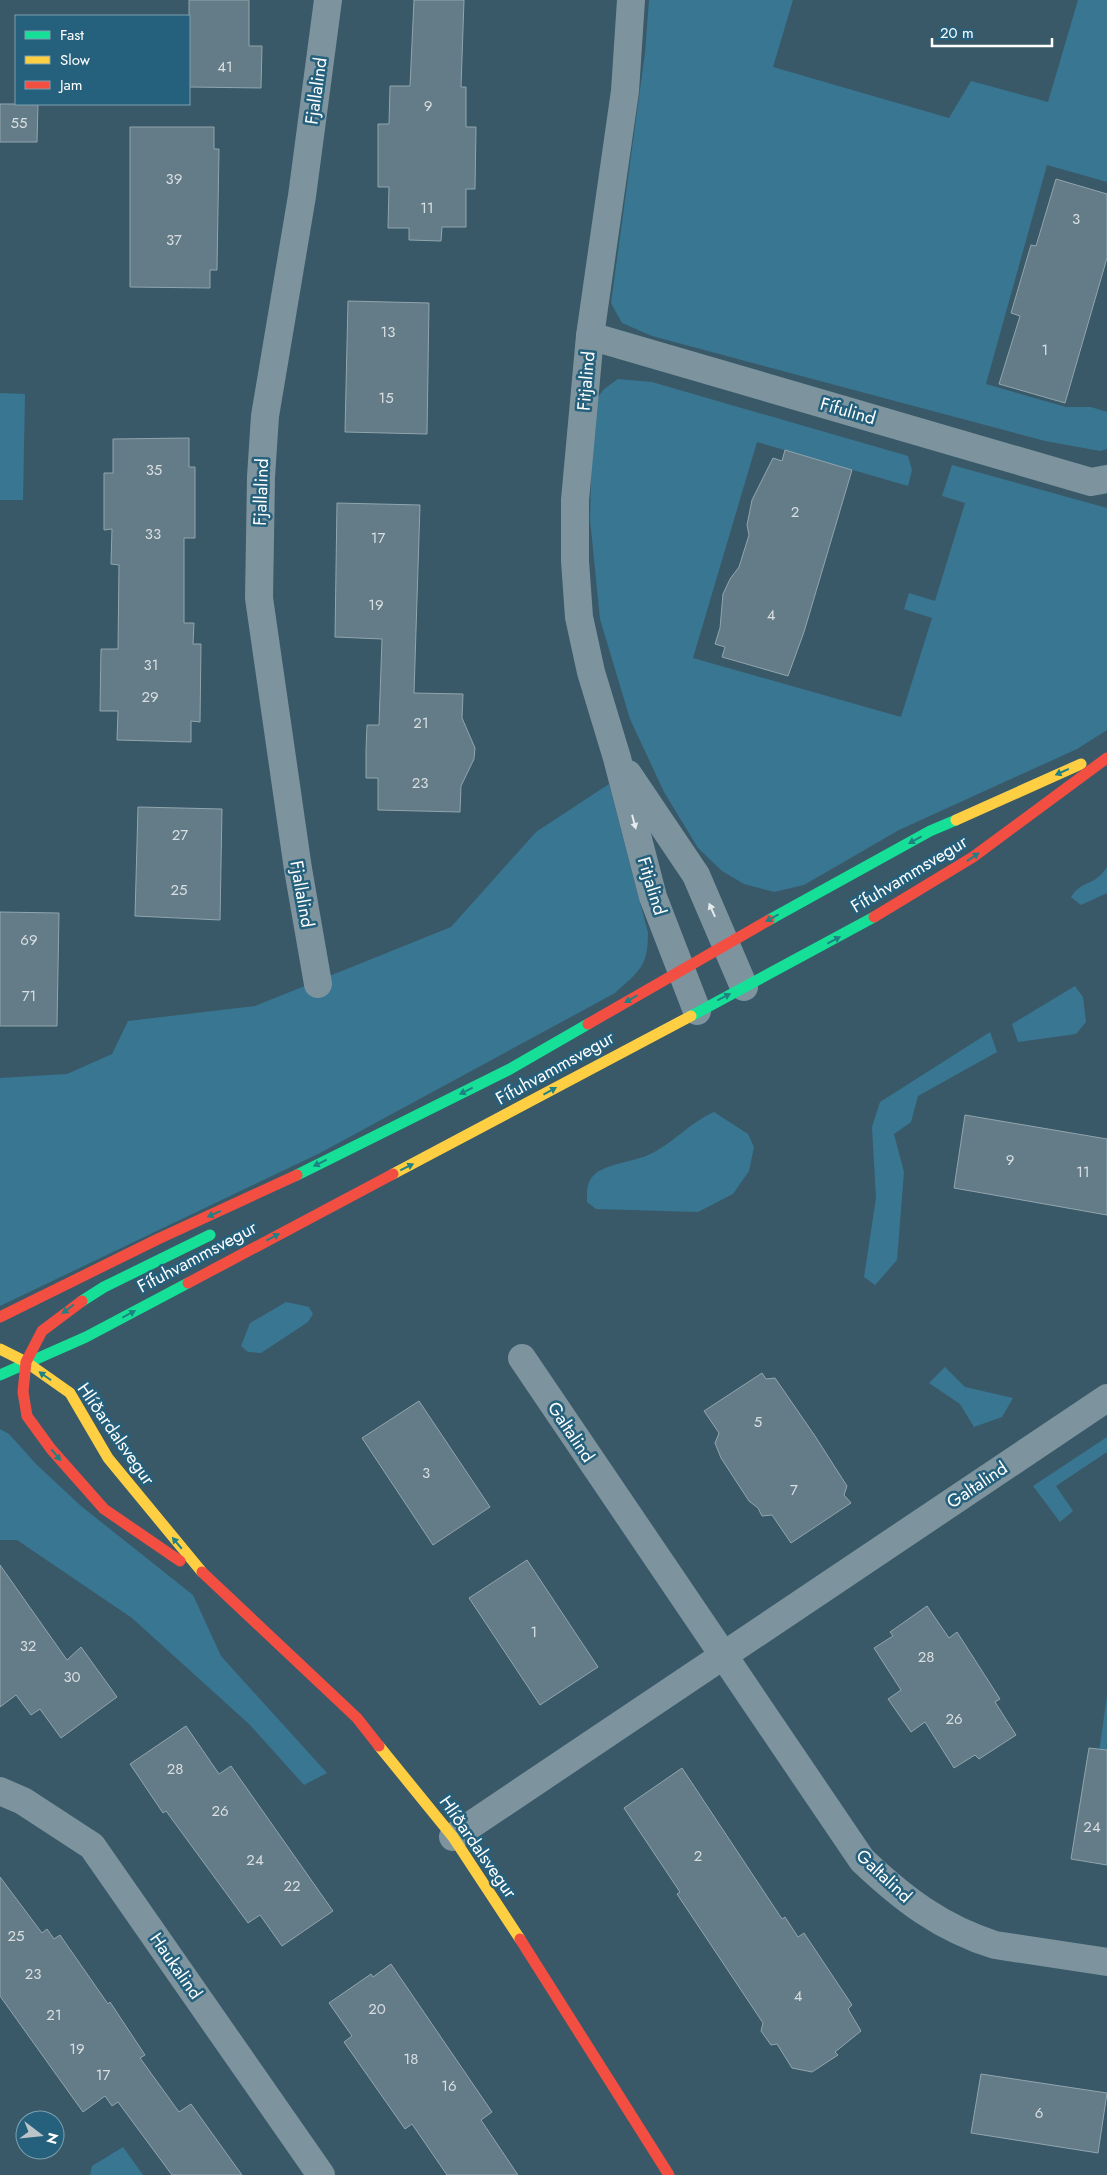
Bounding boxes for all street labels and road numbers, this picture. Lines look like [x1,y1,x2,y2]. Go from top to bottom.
street label: Fjallalind [298,56,334,126]
street label: Fitjalind [570,350,602,412]
street label: Fífulind [817,391,879,431]
street label: Fjallalind [247,458,275,526]
street label: Fífuhvammsvegur [846,828,973,919]
street label: Fitjalind [631,854,673,918]
street label: Fjallalind [283,858,321,930]
street label: Fífuhvammsvegur [491,1024,620,1111]
street label: Fífuhvammsvegur [133,1214,262,1300]
street label: Hlíðardalsvegur [71,1377,162,1491]
street label: Galtalind [541,1396,601,1468]
street label: Galtalind [941,1455,1013,1515]
street label: Hlíðardalsvegur [433,1790,524,1904]
street label: Galtalind [850,1843,918,1909]
street label: Haukalind [144,1927,208,2005]

